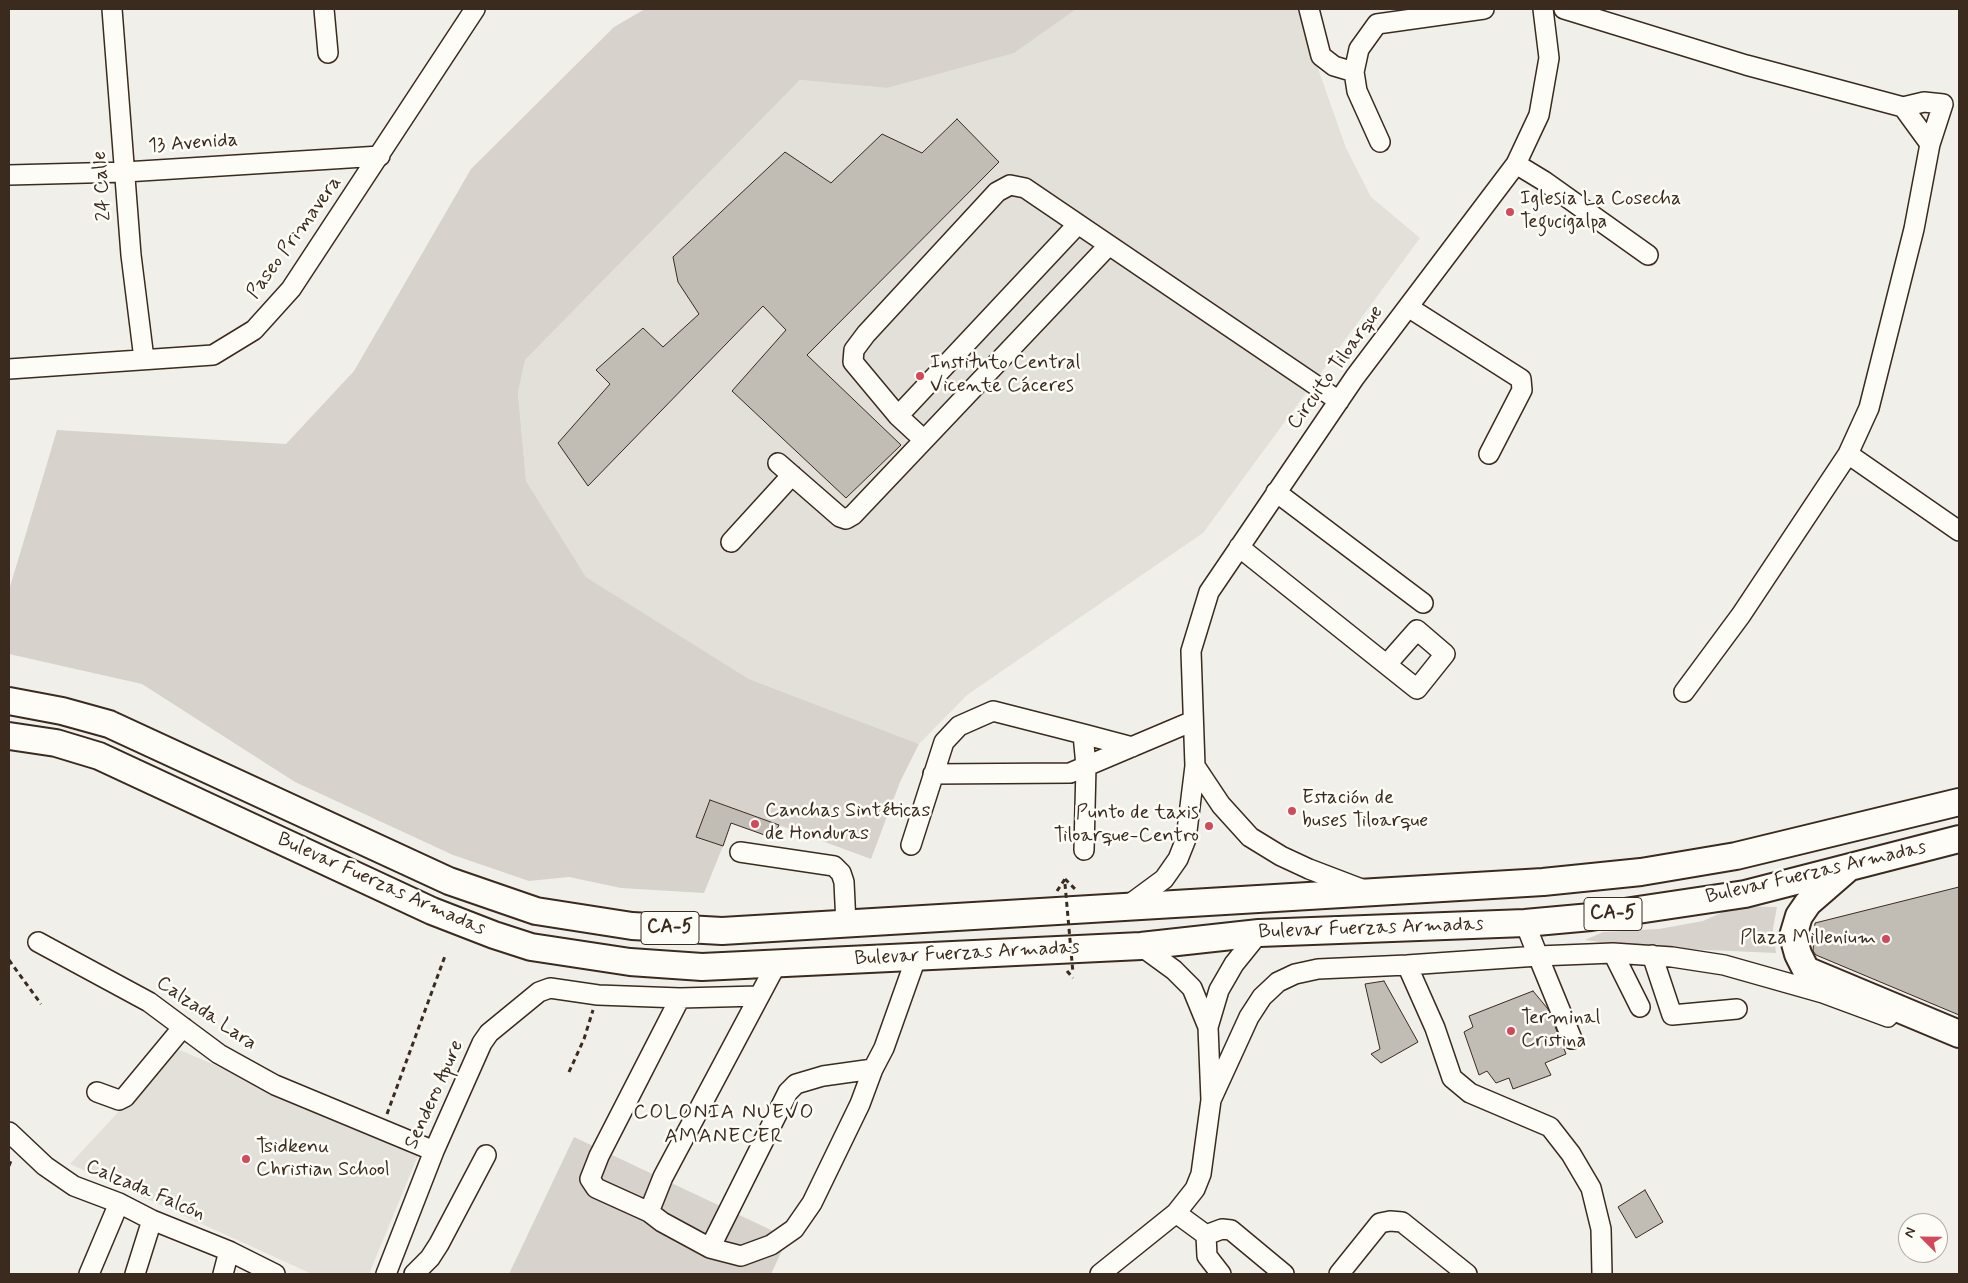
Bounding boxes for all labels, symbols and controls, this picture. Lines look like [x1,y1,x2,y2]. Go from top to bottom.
street label: 13 Avenida [147,129,239,159]
street label: 24 Calle [89,150,117,222]
street label: Paseo Primavera [242,172,348,304]
place label: Iglesia La Cosecha Tegucigalpa [1520,188,1681,235]
marker: Iglesia La Cosecha Tegucigalpa [1504,206,1516,218]
street label: Circuito Tiloarque [1283,301,1389,435]
place label: Instituto Central Vicente Cáceres [930,352,1080,399]
marker: Instituto Central Vicente Cáceres [914,370,926,382]
place label: Estación de buses Tiloarque [1302,787,1428,834]
place label: Canchas Sintéticas de Honduras [765,800,930,847]
place label: Punto de taxis Tiloarque-Centro [1054,802,1199,849]
marker: Estación de buses Tiloarque [1286,805,1298,817]
marker: Canchas Sintéticas de Honduras [749,818,761,830]
marker: Punto de taxis Tiloarque-Centro [1203,820,1215,832]
street label: Bulevar Fuerzas Armadas [273,828,489,942]
street label: Bulevar Fuerzas Armadas [1704,836,1928,910]
road number: CA-5 [1584,898,1642,931]
road number: CA-5 [641,911,699,944]
street label: Bulevar Fuerzas Armadas [1258,913,1484,945]
place label: Plaza Millenium [1740,927,1876,951]
marker: Plaza Millenium [1880,933,1892,945]
street label: Bulevar Fuerzas Armadas [854,936,1080,972]
street label: Calzada Lara [151,972,261,1056]
place label: Terminal Cristina [1521,1007,1600,1054]
marker: Terminal Cristina [1505,1025,1517,1037]
street label: Sendero Apure [400,1037,470,1153]
district label: COLONIA NUEVO AMANECER [635,1101,813,1151]
place label: Tsidkenu Christian School [256,1136,390,1183]
marker: Tsidkenu Christian School [240,1153,252,1165]
street label: Calzada Falcón [82,1155,208,1227]
north arrow [1898,1213,1948,1263]
text: N [1900,1225,1920,1240]

